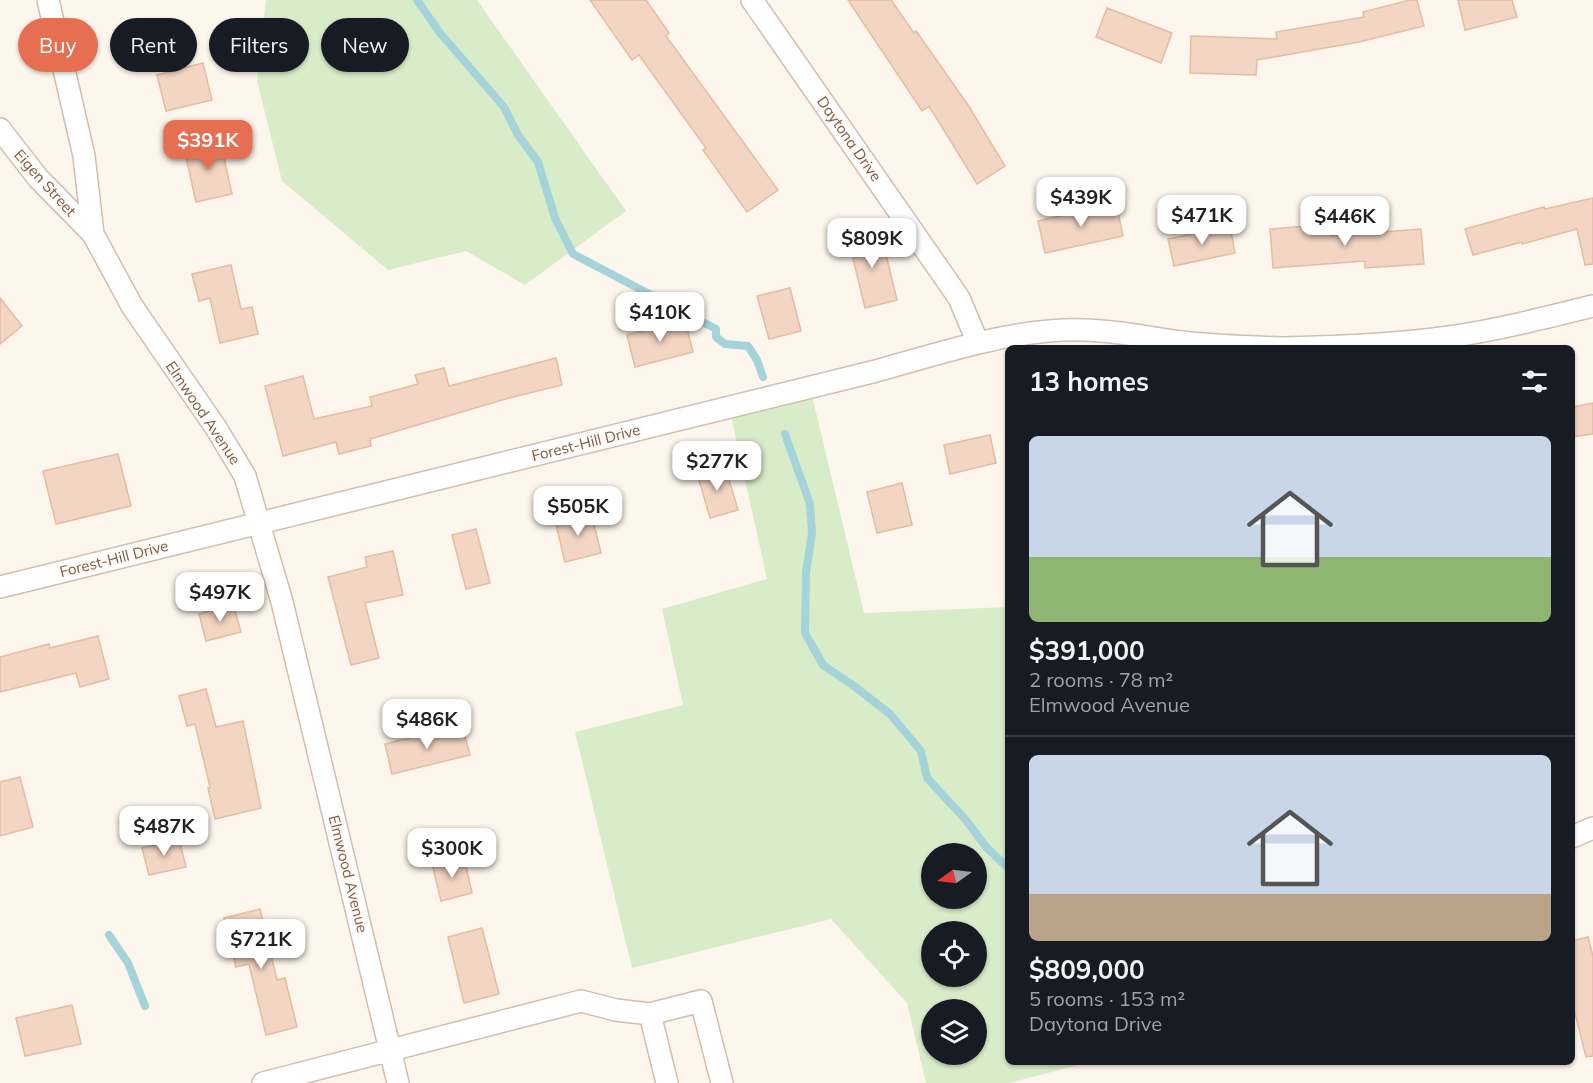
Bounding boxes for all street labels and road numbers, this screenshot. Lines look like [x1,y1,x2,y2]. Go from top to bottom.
street label: Daytona Drive [813,92,886,185]
street label: Eigen Street [10,145,80,220]
street label: Elmwood Avenue [162,357,245,468]
street label: Forest-Hill Drive [530,420,642,465]
street label: Forest-Hill Drive [58,536,170,581]
street label: Elmwood Avenue [325,813,372,935]

